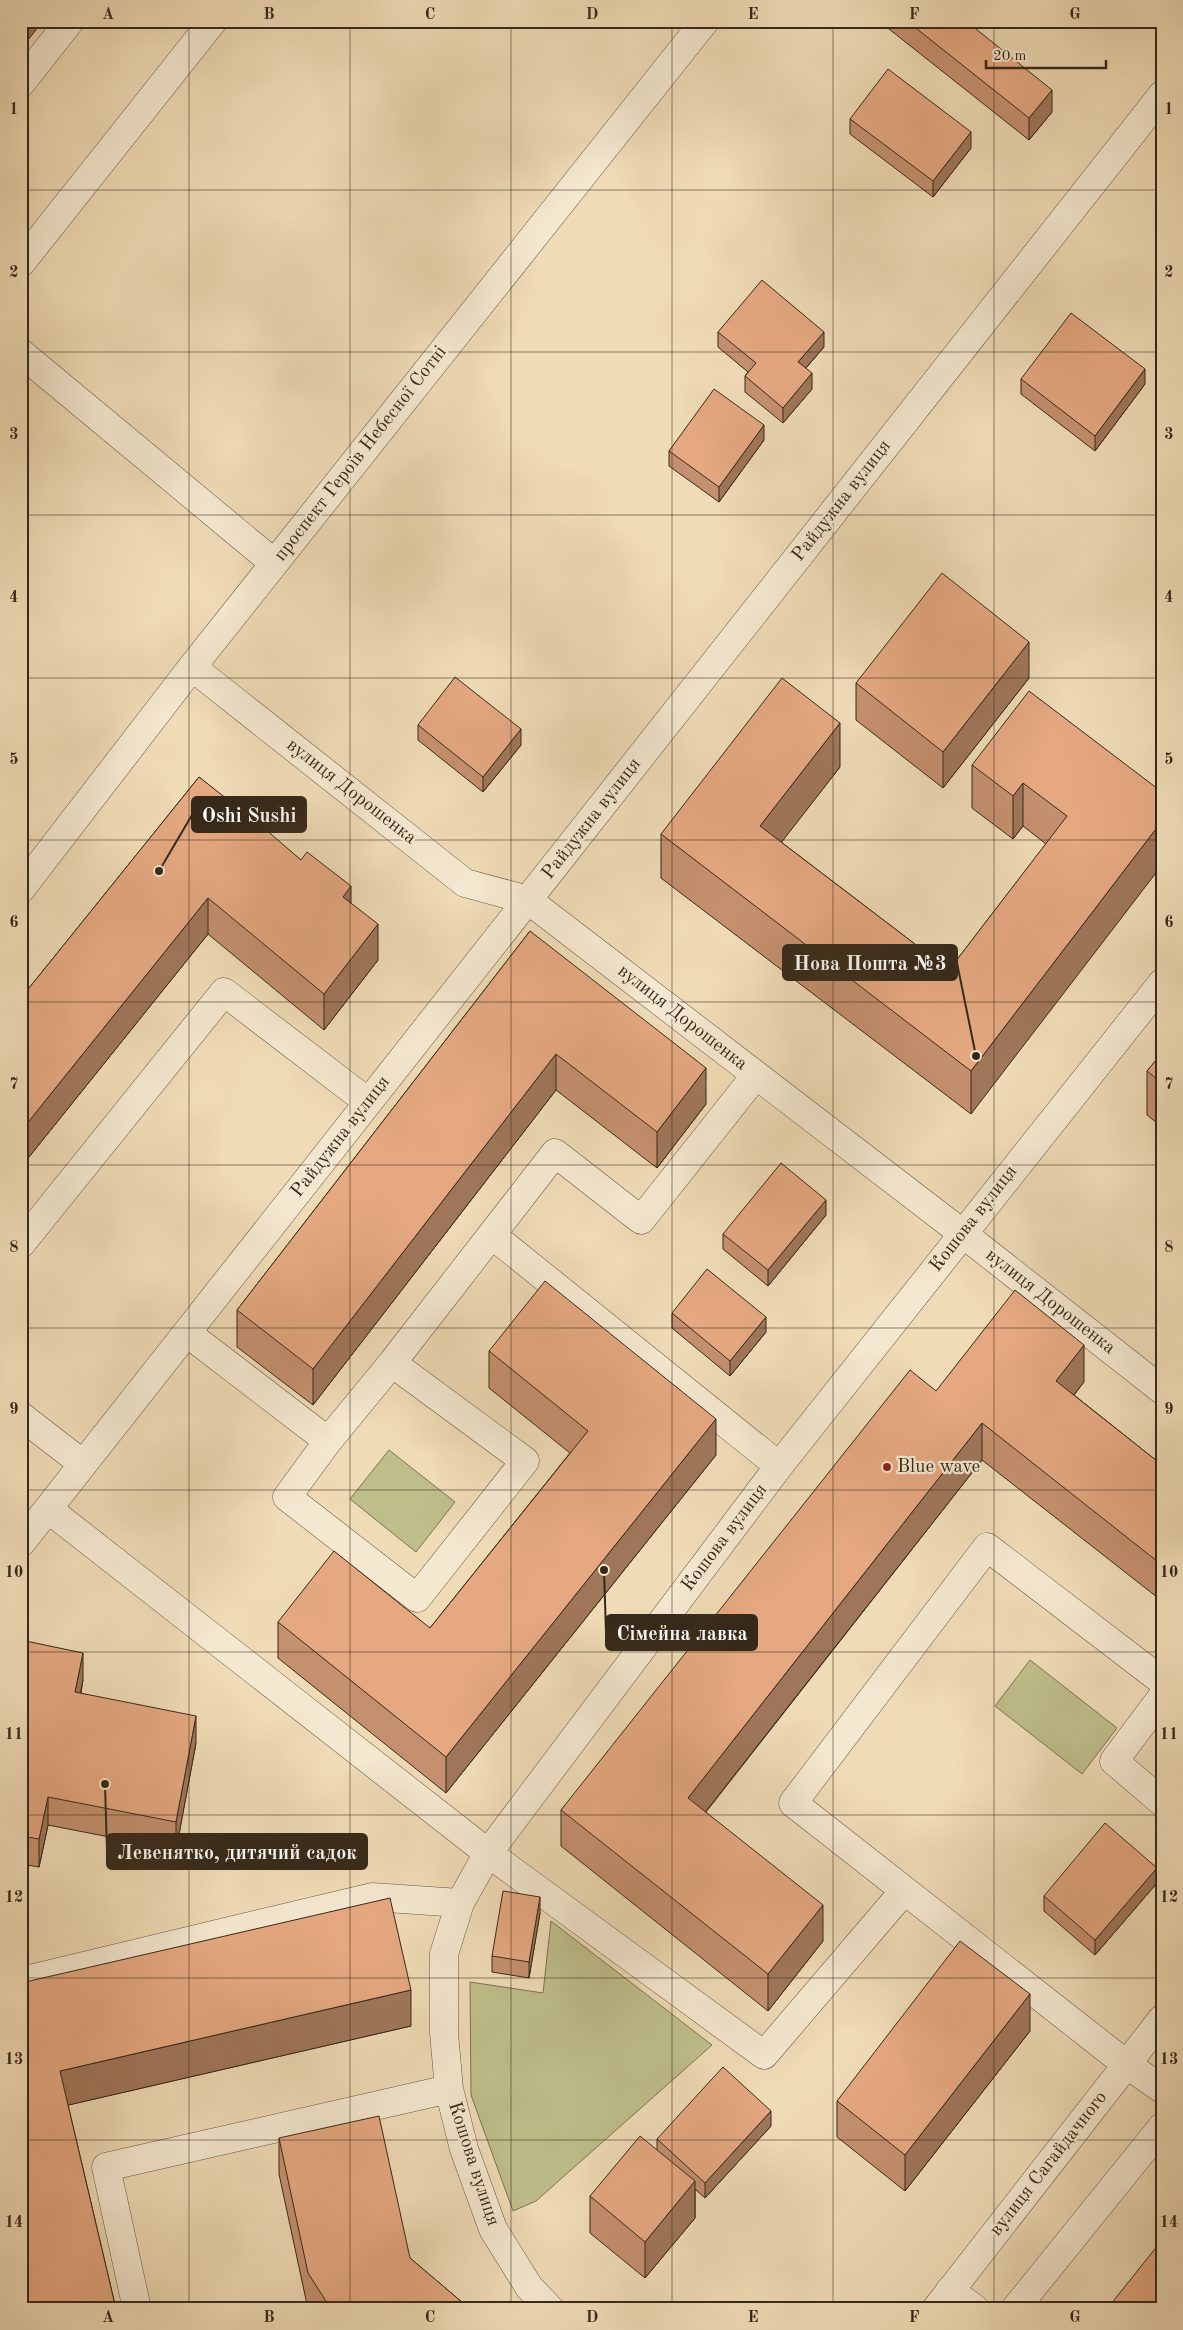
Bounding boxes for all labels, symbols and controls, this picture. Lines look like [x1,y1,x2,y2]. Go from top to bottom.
text: A [102,7,114,23]
text: B [263,7,275,23]
text: C [425,7,435,23]
text: D [586,7,598,23]
text: E [747,7,759,23]
text: F [909,7,920,23]
text: G [1069,7,1081,23]
scale bar [986,38,1106,70]
text: 20 m [993,49,1027,64]
text: 1 [9,102,19,118]
text: 1 [1164,102,1174,118]
text: 2 [9,265,19,281]
text: 2 [1164,265,1174,281]
street label: проспект Героїв Небесної Сотні [271,343,451,565]
text: 3 [9,427,19,443]
text: 3 [1164,427,1174,443]
street label: Райдужна вулиця [789,437,895,565]
text: 4 [9,590,19,606]
text: 4 [1164,590,1174,606]
street label: вулиця Дорошенка [283,736,420,849]
text: 5 [9,752,19,768]
text: 5 [1164,752,1174,768]
street label: Райдужна вулиця [539,755,645,883]
callout: Oshi Sushi [192,797,306,832]
text: Oshi Sushi [202,807,296,827]
text: 6 [9,915,19,931]
text: 6 [1164,915,1174,931]
callout: Нова Пошта №3 [783,945,957,980]
text: Нова Пошта №3 [793,955,947,975]
street label: вулиця Дорошенка [614,962,751,1075]
street label: Райдужна вулиця [288,1073,394,1201]
text: 7 [9,1077,19,1093]
text: 7 [1164,1077,1174,1093]
street label: Кошова вулиця [927,1162,1021,1276]
text: 8 [9,1240,19,1256]
text: 8 [1164,1240,1174,1256]
street label: вулиця Дорошенка [982,1246,1119,1359]
text: 9 [9,1402,19,1418]
text: 9 [1164,1402,1174,1418]
place label: Blue wave [897,1458,980,1477]
marker: Blue wave [881,1461,893,1473]
street label: Кошова вулиця [679,1481,772,1595]
text: 10 [5,1565,23,1581]
text: 10 [1160,1565,1178,1581]
callout: Сімейна лавка [606,1615,757,1650]
text: Сімейна лавка [616,1625,748,1645]
text: 11 [5,1727,23,1743]
text: 11 [1160,1727,1178,1743]
callout: Левенятко, дитячий садок [107,1834,367,1869]
text: Левенятко, дитячий садок [117,1844,357,1864]
text: 12 [5,1890,23,1906]
text: 12 [1160,1890,1178,1906]
text: 13 [5,2052,23,2068]
text: 13 [1160,2052,1178,2068]
street label: вулиця Сагайдачного [987,2088,1111,2240]
street label: Кошова вулиця [444,2100,502,2228]
text: 14 [5,2215,23,2231]
text: 14 [1160,2215,1178,2231]
text: A [102,2310,114,2326]
text: B [263,2310,275,2326]
text: C [425,2310,435,2326]
text: D [586,2310,598,2326]
text: E [747,2310,759,2326]
text: F [909,2310,920,2326]
text: G [1069,2310,1081,2326]

